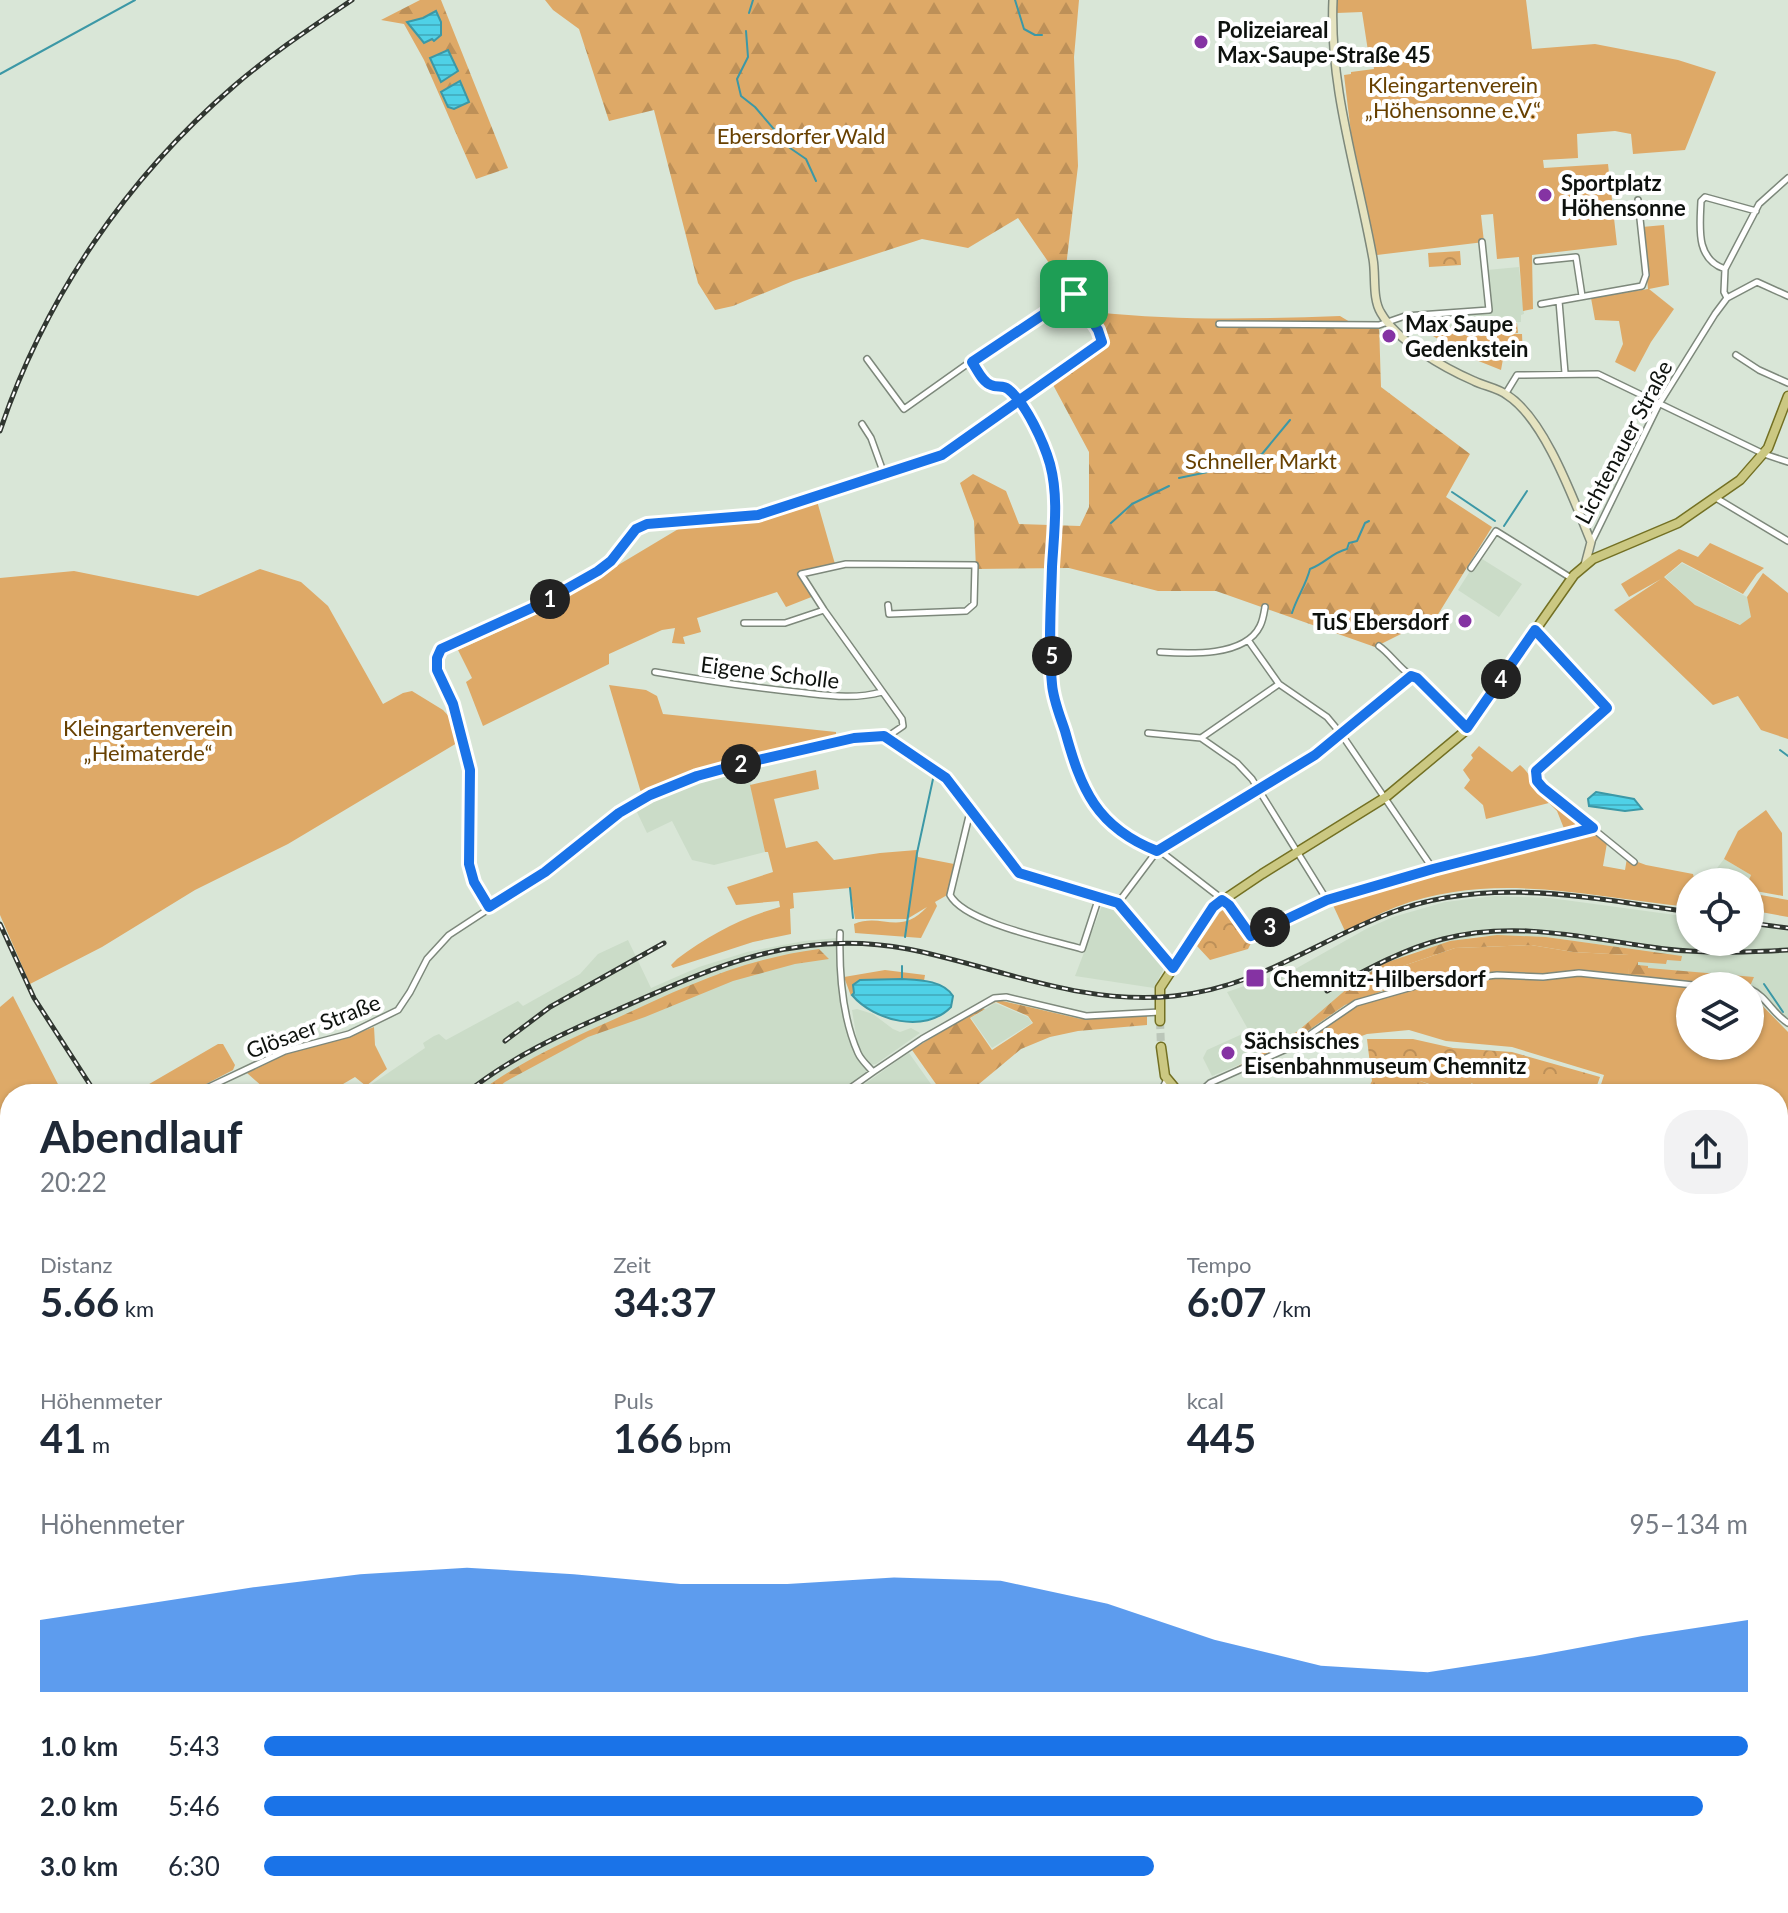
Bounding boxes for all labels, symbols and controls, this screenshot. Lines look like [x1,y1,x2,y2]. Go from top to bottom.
place label: Polizeiareal Max-Saupe-Straße 45 [1217,16,1431,68]
marker: Polizeiareal Max-Saupe-Straße 45 [1192,33,1210,51]
park label: Kleingartenverein „Höhensonne e.V.“ [1365,71,1541,123]
park label: Ebersdorfer Wald [717,122,885,149]
place label: Sportplatz Höhensonne [1561,169,1686,221]
marker: Sportplatz Höhensonne [1536,186,1554,204]
pin [1040,260,1108,328]
icon: arrive [1052,272,1096,316]
place label: Max Saupe Gedenkstein [1405,310,1529,362]
marker: Max Saupe Gedenkstein [1380,327,1398,345]
street label: Lichtenauer Straße [1569,356,1677,528]
park label: Schneller Markt [1185,447,1337,474]
pin: 1 [530,579,570,619]
text: 1 [544,585,556,612]
place label: TuS Ebersdorf [1312,608,1449,635]
marker: TuS Ebersdorf [1456,612,1474,630]
pin: 5 [1032,636,1072,676]
text: 5 [1046,642,1058,669]
street label: Eigene Scholle [699,650,841,694]
pin: 4 [1481,659,1521,699]
text: 4 [1495,665,1507,692]
park label: Kleingartenverein „Heimaterde“ [63,714,233,766]
pin: 2 [721,744,761,784]
text: 2 [735,750,747,777]
map controls [1676,868,1764,1060]
button: locate [1676,868,1764,956]
pin: 3 [1250,907,1290,947]
text: 3 [1264,913,1276,940]
place label: Chemnitz-Hilbersdorf [1273,965,1486,992]
marker: Chemnitz-Hilbersdorf [1244,967,1266,989]
button: layers [1676,972,1764,1060]
street label: Glösaer Straße [242,988,384,1064]
place label: Sächsisches Eisenbahnmuseum Chemnitz [1244,1027,1526,1079]
marker: Sächsisches Eisenbahnmuseum Chemnitz [1219,1044,1237,1062]
text: Abendlauf [40,1110,243,1162]
button: share [1664,1110,1748,1194]
text: 20:22 [40,1166,107,1198]
text: Distanz [40,1251,112,1278]
text: Zeit [613,1251,651,1278]
text: Tempo [1187,1251,1251,1278]
text: 5.66 [40,1278,119,1326]
text: 34:37 [613,1278,716,1326]
text: 6:07 [1187,1278,1267,1326]
text: km [119,1295,154,1322]
text: /km [1267,1295,1311,1322]
text: Höhenmeter [40,1387,162,1414]
text: Puls [613,1387,653,1414]
text: kcal [1187,1387,1224,1414]
text: 41 [40,1414,86,1462]
text: 166 [613,1414,683,1462]
text: 445 [1187,1414,1256,1462]
text: m [86,1431,110,1458]
text: bpm [683,1431,731,1458]
text: Höhenmeter [40,1508,184,1540]
text: 95–134 m [1629,1508,1748,1540]
text: 1.0 km [40,1730,118,1762]
text: 5:43 [168,1730,220,1762]
text: 2.0 km [40,1790,118,1822]
text: 5:46 [168,1790,220,1822]
text: 3.0 km [40,1850,118,1882]
text: 6:30 [168,1850,220,1882]

